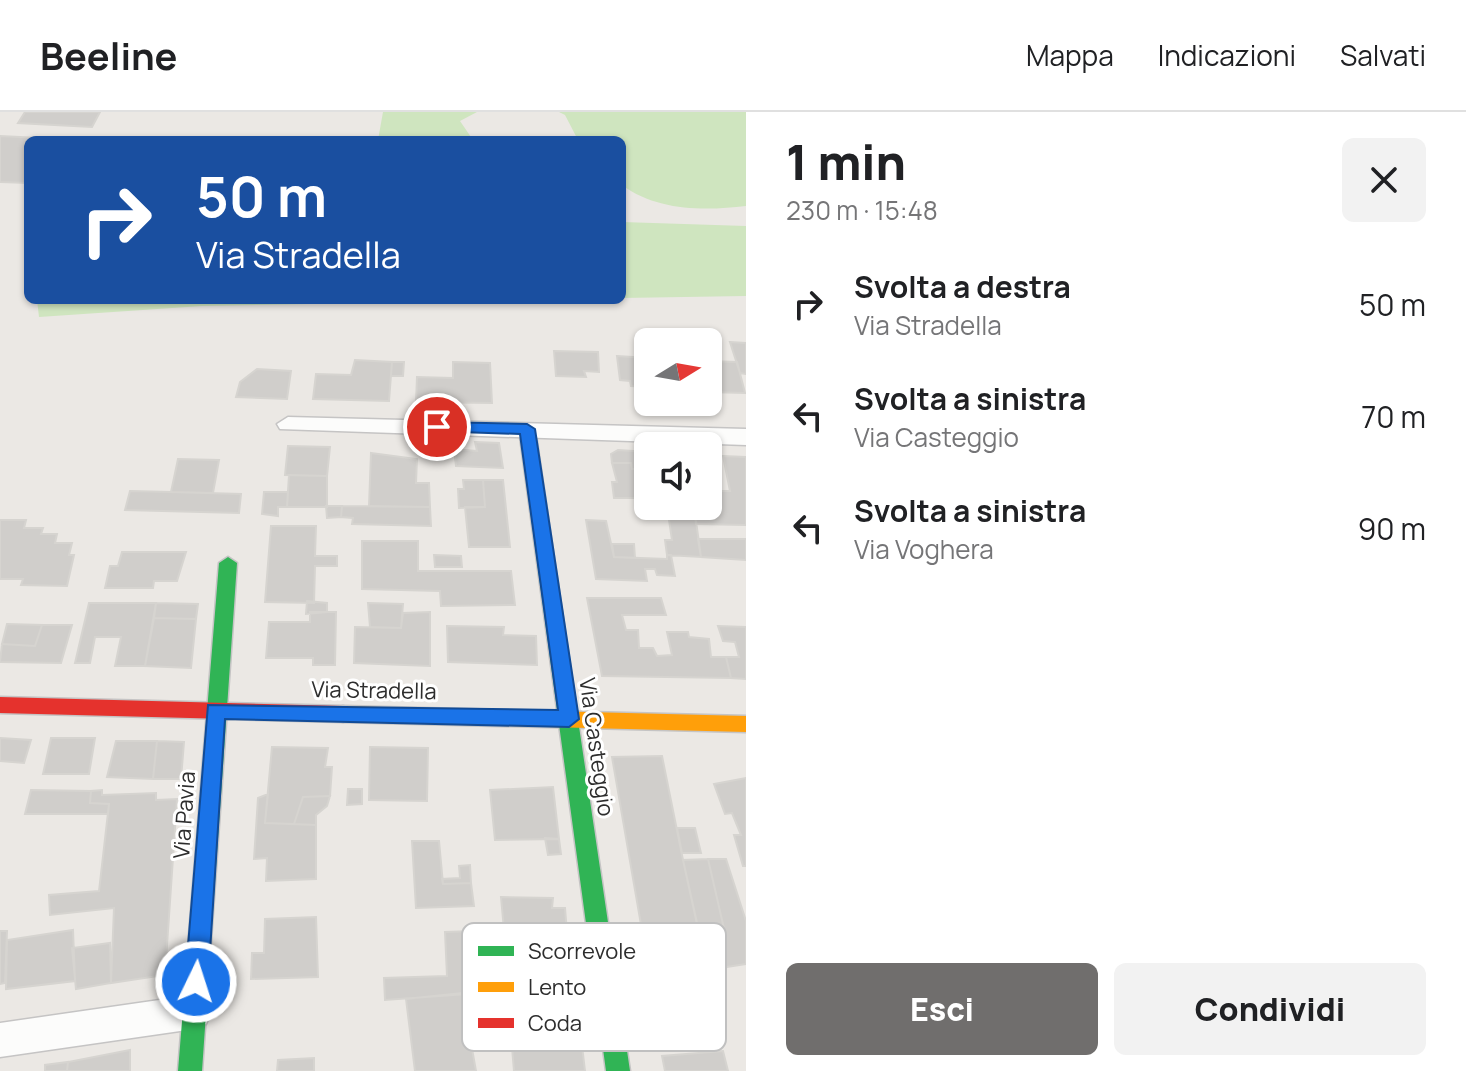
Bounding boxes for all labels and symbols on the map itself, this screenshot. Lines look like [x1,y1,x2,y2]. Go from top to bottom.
north arrow [634,328,722,416]
pin [403,393,471,461]
street label: Via Stradella [311,674,437,706]
street label: Via Casteggio [572,676,622,818]
street label: Via Pavia [166,770,202,860]
legend [462,923,726,1051]
text: Scorrevole [528,936,636,966]
position arrow [154,940,238,1024]
text: Lento [528,972,586,1002]
text: Coda [528,1008,582,1038]

